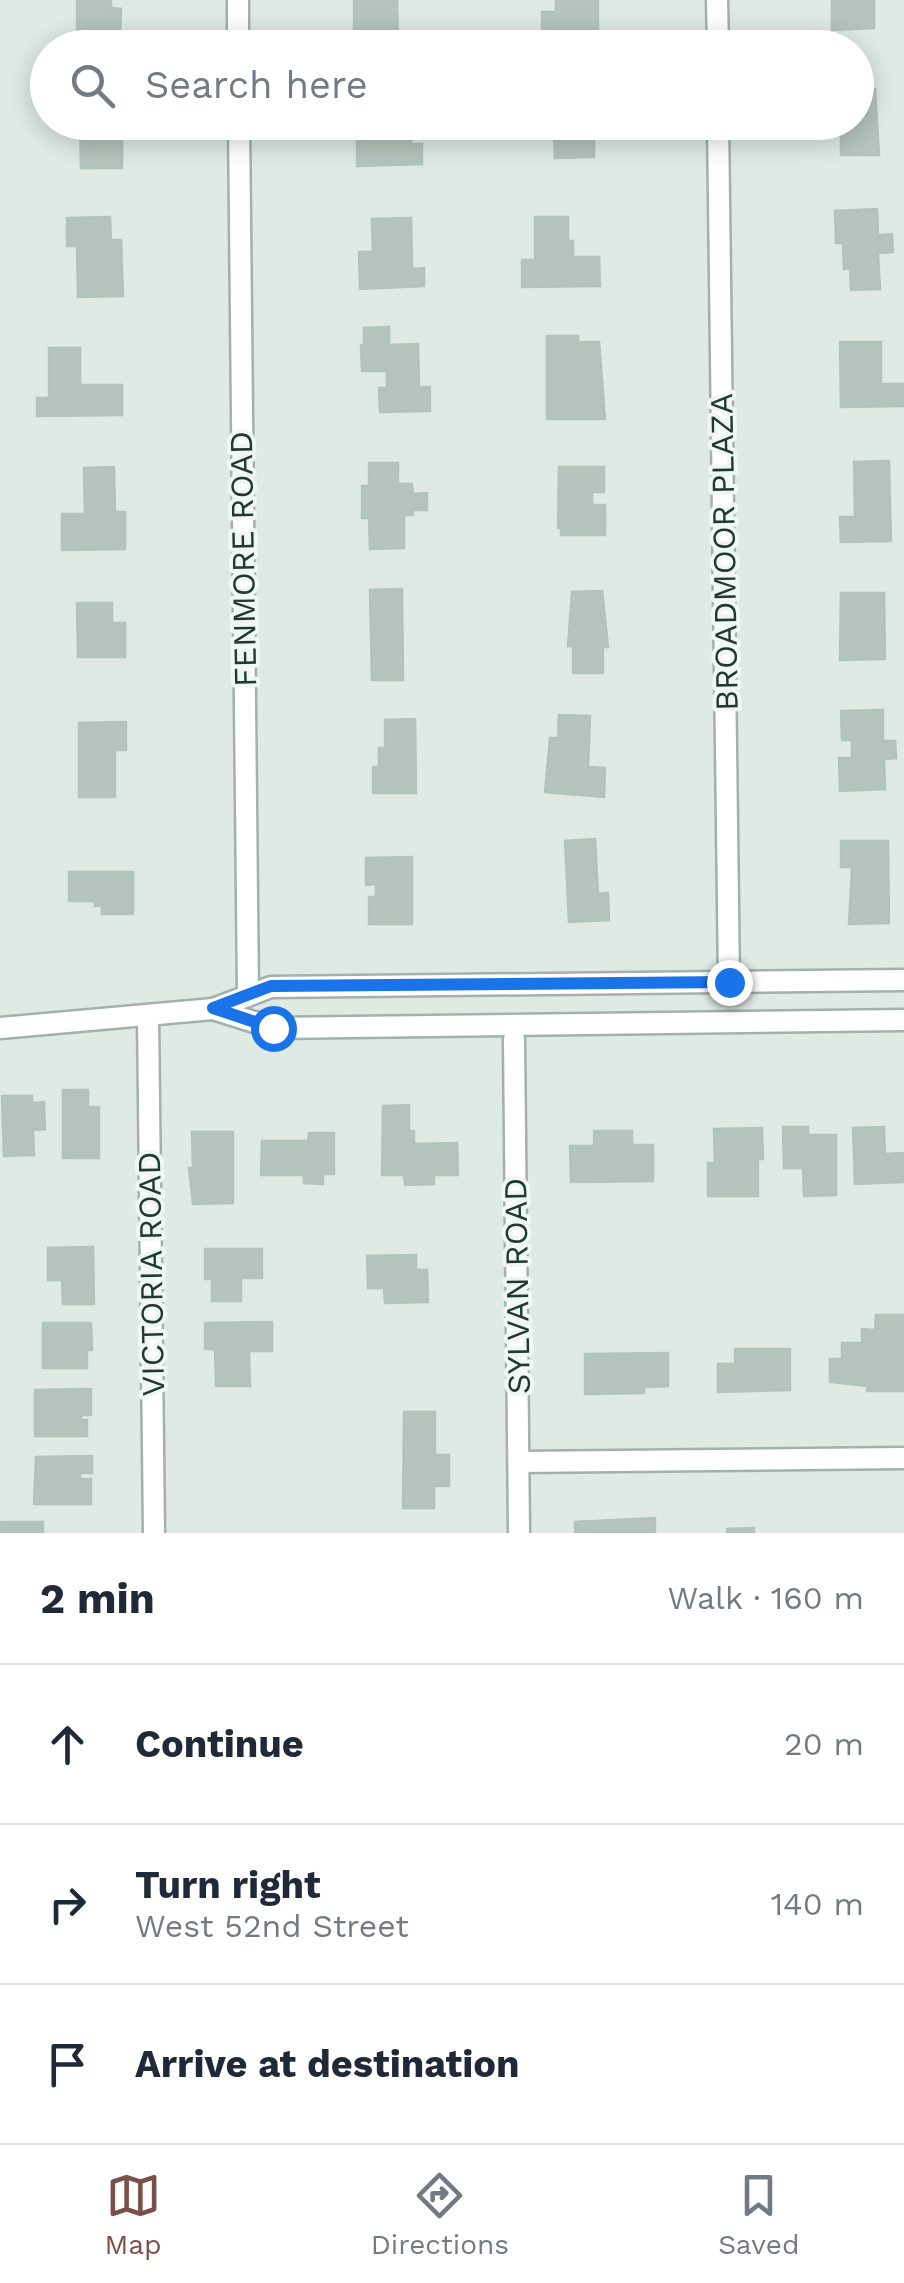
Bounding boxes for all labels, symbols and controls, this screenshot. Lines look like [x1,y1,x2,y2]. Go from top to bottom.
search box [30,30,874,140]
icon: search [65,58,120,113]
text: Search here [145,63,368,107]
street label: BROADMOOR PLAZA [702,393,746,711]
street label: FENMORE ROAD [222,431,264,687]
route end [707,960,753,1006]
route start [251,1006,297,1052]
street label: VICTORIA ROAD [130,1151,172,1397]
street label: SYLVAN ROAD [496,1178,538,1394]
text: 2 min [40,1574,155,1623]
text: Walk · 160 m [668,1579,864,1617]
icon: ahead [40,1717,95,1772]
text: Continue [135,1722,304,1766]
text: 20 m [784,1725,864,1763]
text: Turn right [135,1863,321,1907]
icon: right [40,1877,95,1932]
text: 140 m [771,1885,864,1923]
text: West 52nd Street [135,1907,409,1945]
icon: arrive [40,2037,95,2092]
text: Arrive at destination [135,2042,520,2086]
tab: Map [105,2168,162,2261]
tab: Directions [371,2168,509,2261]
tab: Saved [718,2168,799,2261]

